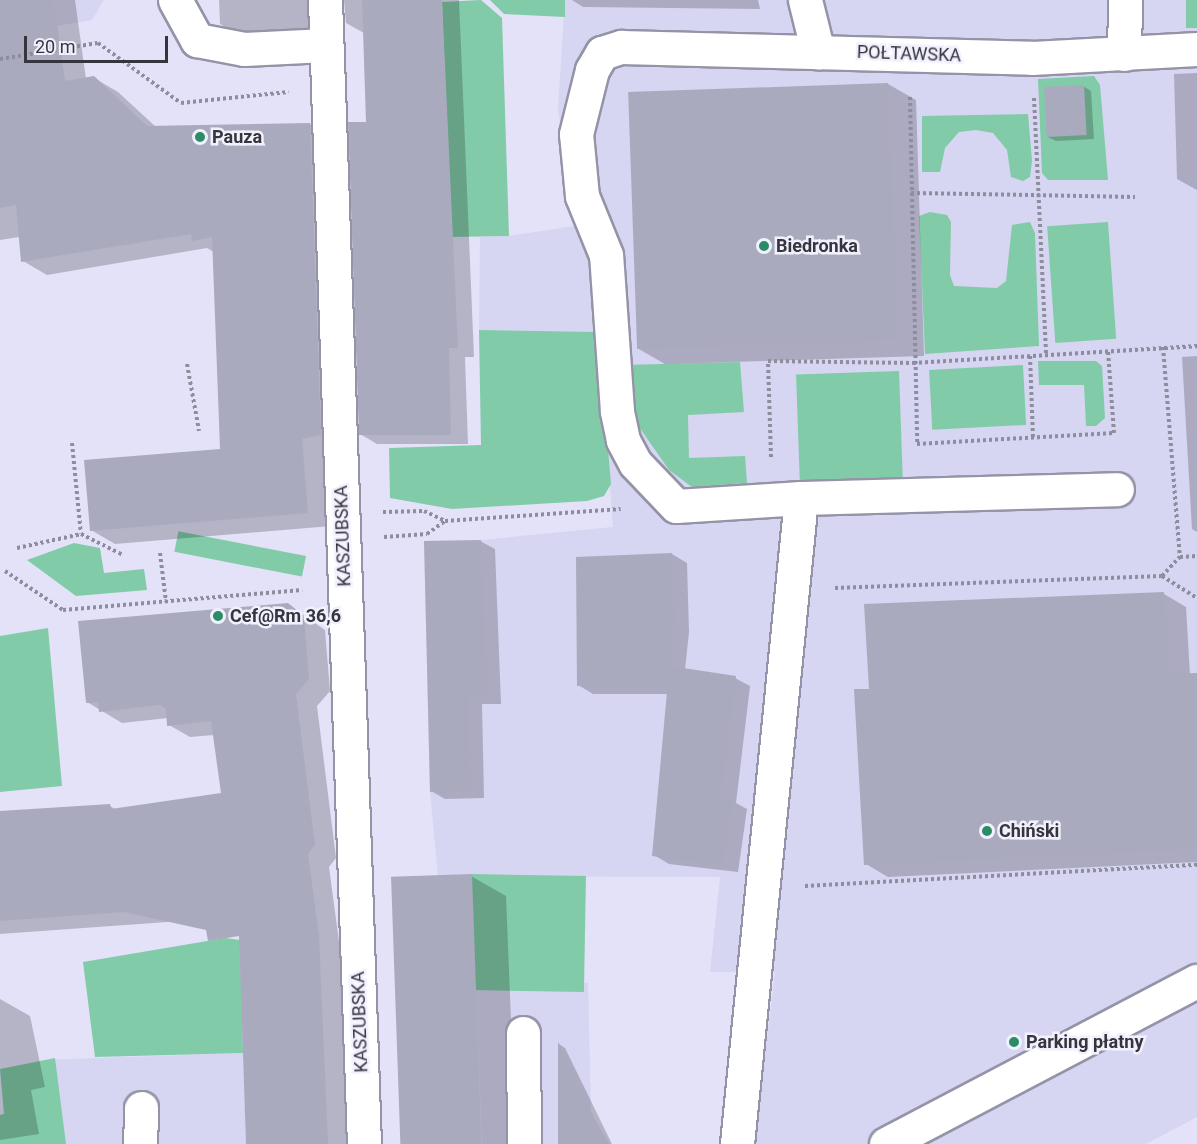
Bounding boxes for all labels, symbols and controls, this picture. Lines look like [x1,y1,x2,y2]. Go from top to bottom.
scale bar [27,24,171,62]
text: 20 m [35,36,75,57]
street label: POŁTAWSKA [857,41,961,67]
place label: Pauza [212,126,262,148]
marker: Pauza [193,130,207,144]
place label: Biedronka [776,235,858,257]
marker: Biedronka [757,239,771,253]
street label: KASZUBSKA [330,485,356,587]
place label: Cef@Rm 36,6 [230,605,341,627]
marker: Cef@Rm 36,6 [211,609,225,623]
place label: Chiński [999,820,1059,842]
marker: Chiński [980,824,994,838]
street label: KASZUBSKA [347,971,373,1073]
place label: Parking płatny [1026,1031,1143,1053]
marker: Parking płatny [1007,1035,1021,1049]

